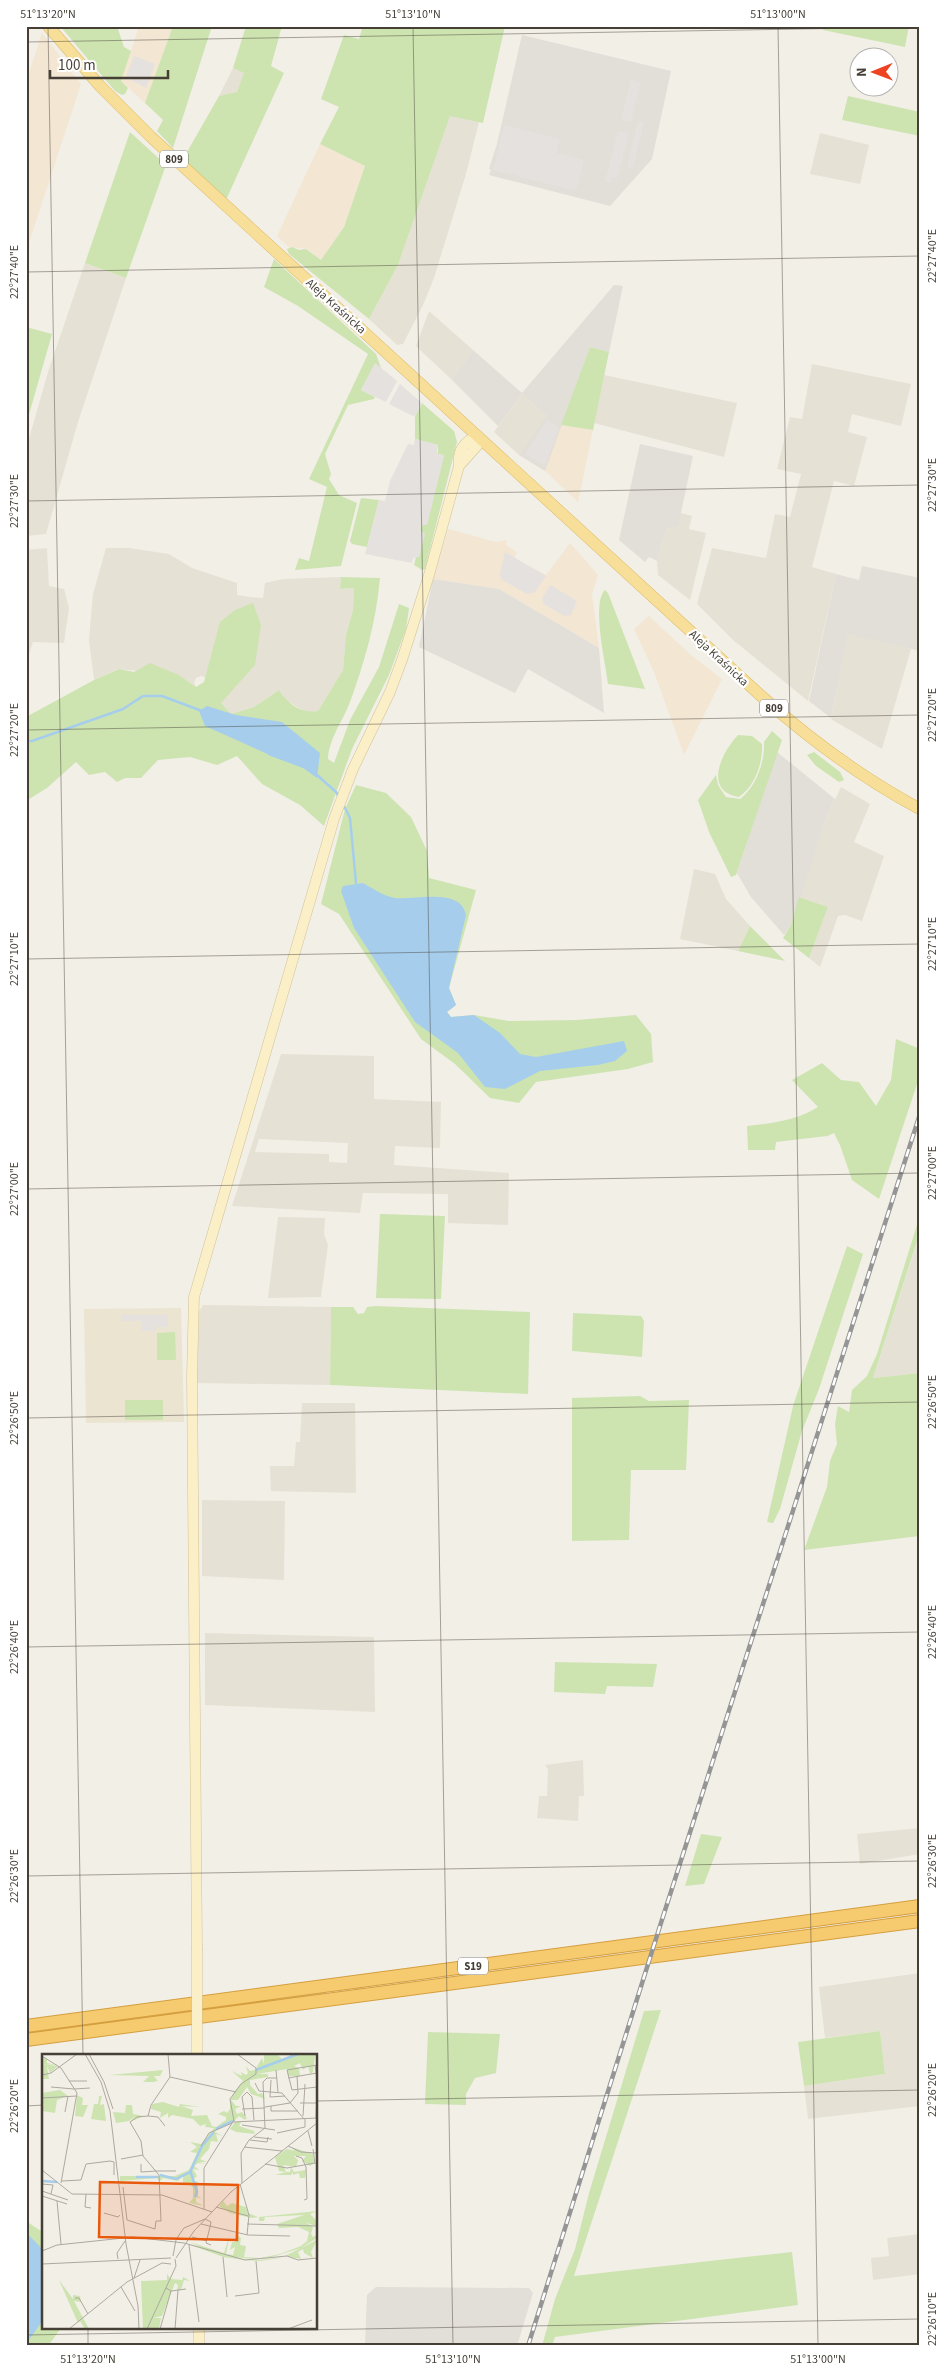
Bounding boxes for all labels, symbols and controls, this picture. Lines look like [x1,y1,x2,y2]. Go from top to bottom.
text: 51°13'20"N [20,6,76,23]
text: 51°13'10"N [385,6,441,23]
text: 51°13'00"N [750,6,806,23]
scale bar [50,48,168,80]
north arrow [848,48,898,98]
text: 100 m [58,55,96,76]
text: N [852,67,872,77]
road number: 809 [160,150,188,168]
text: 22°27'40"E [924,229,941,283]
text: 22°27'40"E [6,245,23,299]
street label: Aleja Kraśnicka [302,275,369,338]
text: 22°27'30"E [924,458,941,512]
text: 22°27'30"E [6,474,23,528]
street label: Aleja Kraśnicka [685,626,752,690]
text: 22°27'20"E [924,688,941,742]
road number: 809 [760,700,788,716]
text: 22°27'20"E [6,703,23,757]
text: 22°27'10"E [924,917,941,971]
text: 22°27'10"E [6,932,23,986]
text: 22°27'00"E [924,1146,941,1200]
text: 22°27'00"E [6,1162,23,1216]
text: 22°26'50"E [924,1375,941,1429]
text: 22°26'50"E [6,1391,23,1445]
text: 22°26'40"E [924,1605,941,1659]
text: 22°26'40"E [6,1620,23,1674]
text: 22°26'30"E [924,1834,941,1888]
text: 22°26'30"E [6,1849,23,1903]
road number: S19 [458,1958,488,1974]
inset map [42,2054,318,2330]
text: 22°26'20"E [924,2063,941,2117]
text: 22°26'20"E [6,2079,23,2133]
text: 22°26'10"E [924,2292,941,2346]
text: 51°13'20"N [60,2351,116,2368]
text: 51°13'10"N [425,2351,481,2368]
text: 51°13'00"N [790,2351,846,2368]

